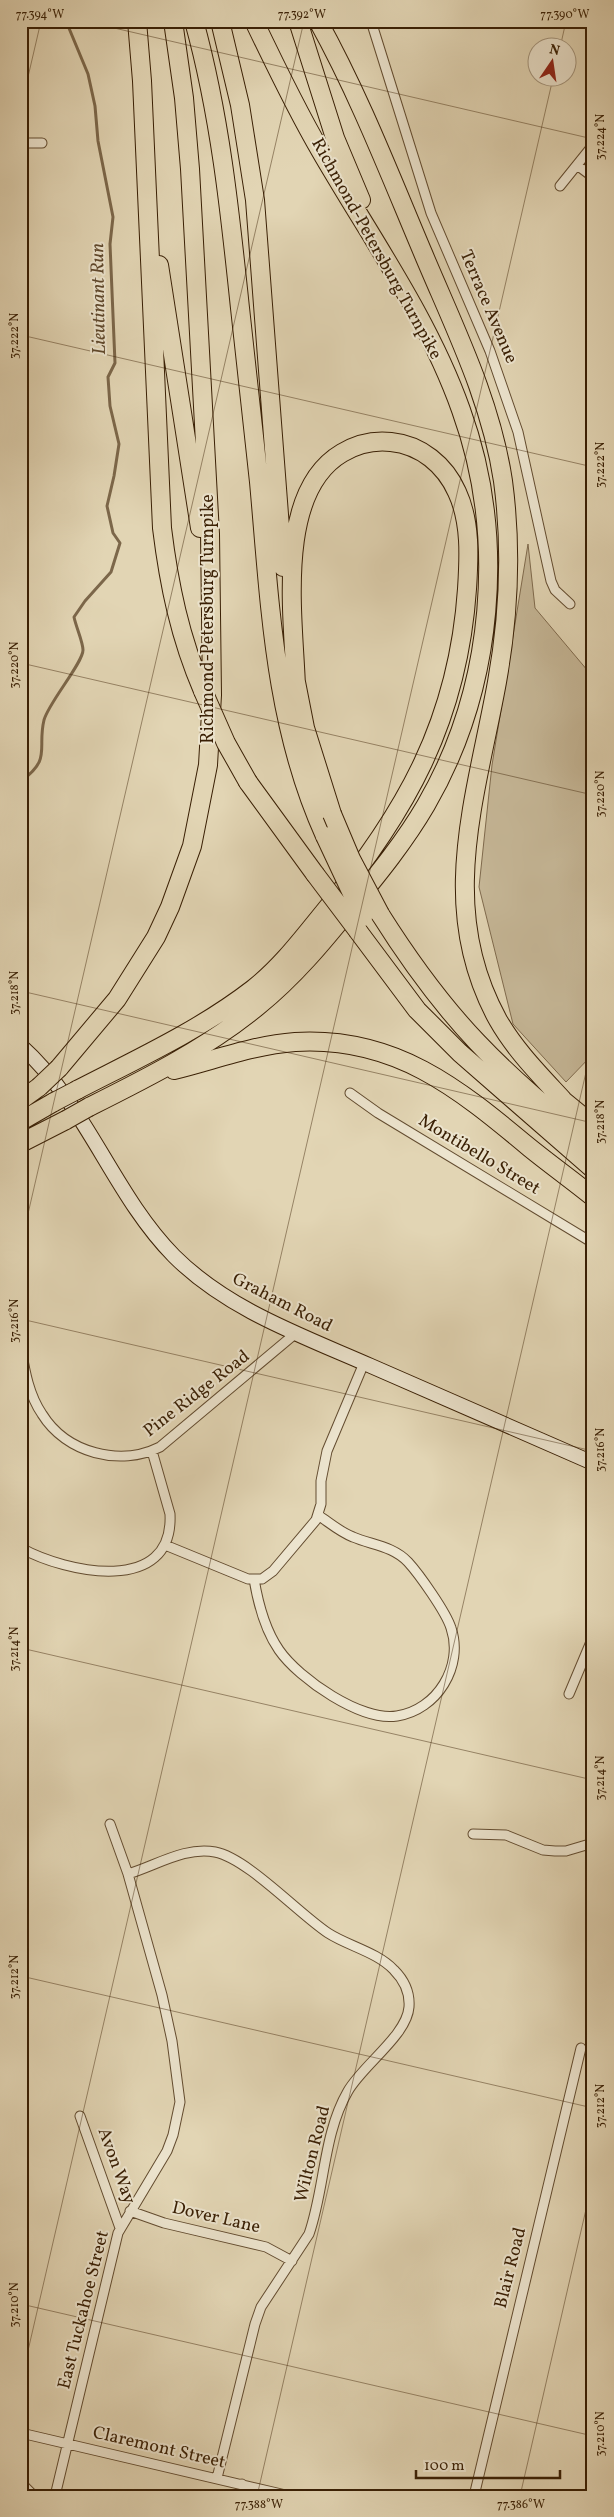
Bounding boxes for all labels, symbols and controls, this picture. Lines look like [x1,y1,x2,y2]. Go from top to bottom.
text: 77.394°W [16,7,64,23]
text: 77.392°W [278,7,326,23]
text: 77.390°W [540,7,590,23]
north arrow [526,38,576,88]
text: N [547,40,562,61]
text: 37.224°N [593,114,609,160]
street label: Richmond-Petersburg Turnpike [305,134,447,364]
water label: Lieutinant Run [85,243,113,355]
street label: Terrace Avenue [453,246,523,368]
text: 37.222°N [7,313,23,359]
text: 37.222°N [593,442,609,488]
street label: Richmond-Petersburg Turnpike [196,494,221,744]
text: 37.220°N [7,642,23,688]
text: 37.220°N [593,771,609,817]
text: 37.218°N [7,971,23,1015]
text: 37.218°N [593,1100,609,1144]
street label: Montibello Street [413,1109,545,1201]
street label: Graham Road [228,1267,336,1339]
text: 37.216°N [7,1299,23,1343]
street label: Pine Ridge Road [139,1345,255,1443]
text: 37.216°N [593,1428,609,1472]
text: 37.214°N [7,1626,23,1671]
text: 37.214°N [593,1755,609,1800]
text: 37.212°N [7,1955,23,1999]
text: 37.212°N [593,2084,609,2128]
street label: Wilton Road [289,2103,337,2205]
street label: Avon Way [91,2124,141,2208]
street label: Dover Lane [169,2196,263,2240]
street label: Blair Road [489,2225,533,2311]
street label: East Tuckahoe Street [52,2228,116,2392]
text: 37.210°N [7,2282,23,2328]
text: 37.210°N [593,2411,609,2457]
street label: Claremont Street [90,2421,228,2475]
scale bar [416,2447,560,2479]
text: 100 m [424,2456,464,2477]
text: 77.388°W [235,2497,283,2513]
text: 77.386°W [497,2497,545,2513]

